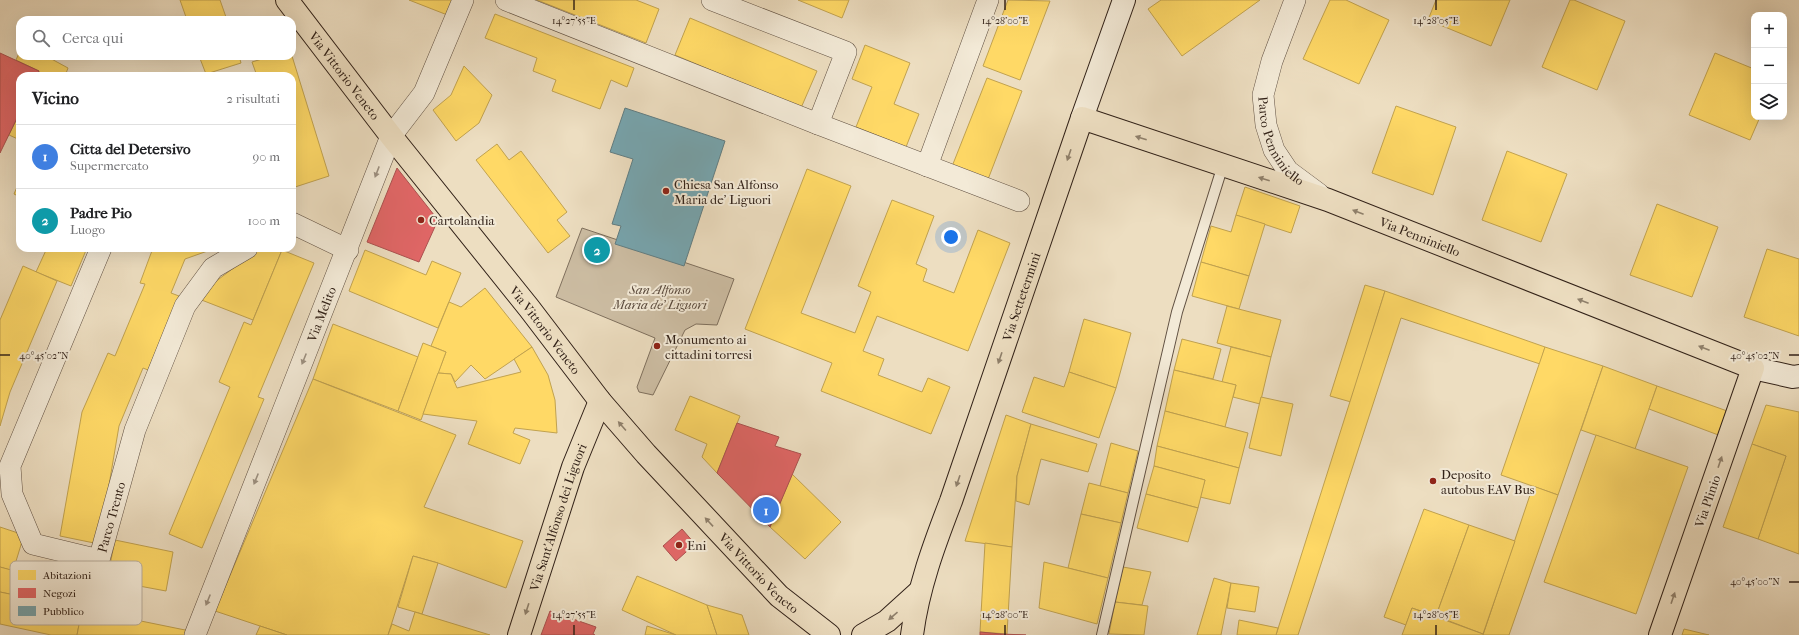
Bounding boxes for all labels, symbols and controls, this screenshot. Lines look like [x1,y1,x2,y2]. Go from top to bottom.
map controls [1751,12,1787,120]
button: + [1751,12,1787,48]
text: 14°27'55"E [552,15,596,27]
text: 14°28'00"E [982,15,1028,27]
text: 14°28'05"E [1413,15,1459,27]
search box [16,16,296,60]
icon: search [30,27,52,49]
street label: Via Vittorio Veneto [305,28,383,123]
text: Cerca qui [62,29,123,47]
button: − [1751,48,1787,84]
button: layers [1751,84,1787,120]
text: Vicino [32,88,79,108]
text: 2 risultati [226,91,280,106]
street label: Parco Penniniello [1255,96,1307,189]
one-way arrow [1134,135,1146,141]
text: Citta del Detersivo [70,140,191,158]
text: 1 [43,149,47,164]
text: 90 m [252,149,280,164]
one-way arrow [1066,150,1072,162]
text: Supermercato [70,158,149,173]
one-way arrow [374,167,380,179]
one-way arrow [1258,176,1270,182]
place label: Chiesa San Alfonso Maria de' Liguori [674,177,779,207]
marker: Chiesa San Alfonso Maria de' Liguori [661,186,671,196]
text: Padre Pio [70,204,132,222]
one-way arrow [1351,208,1363,214]
text: 2 [42,213,48,228]
text: 100 m [247,213,280,228]
place label: Cartolandia [429,213,496,228]
street label: Via Penniniello [1376,214,1463,260]
marker: Cartolandia [416,215,426,225]
text: Luogo [70,222,105,237]
your location [941,227,961,247]
pin: 2 [584,235,610,265]
street label: Via Settetermini [999,250,1044,344]
street label: Via Vittorio Veneto [506,282,584,377]
park label: San Alfonso Maria de' Liguori [612,282,708,312]
street label: Via Melito [304,284,339,345]
one-way arrow [1577,297,1589,303]
place label: Monumento ai cittadini torresi [665,332,752,362]
marker: Monumento ai cittadini torresi [652,341,662,351]
one-way arrow [1697,345,1709,351]
text: 40°45'02"N [19,350,69,362]
text: 40°45'02"N [1730,350,1780,362]
one-way arrow [997,352,1003,364]
one-way arrow [301,353,307,365]
one-way arrow [617,421,626,432]
street label: Via Sant'Alfonso dei Liguori [526,441,590,594]
one-way arrow [1718,456,1724,468]
place label: Deposito autobus EAV Bus [1441,467,1535,497]
street label: Via Plinio [1691,473,1724,530]
one-way arrow [253,474,259,486]
one-way arrow [955,475,961,487]
marker: Deposito autobus EAV Bus [1428,476,1438,486]
street label: Parco Trento [94,480,128,554]
pin: 1 [753,495,779,525]
one-way arrow [705,517,714,527]
street label: Via Vittorio Veneto [715,529,802,617]
place label: Eni [687,538,706,553]
marker: Eni [674,540,684,550]
legend [10,561,142,625]
text: Abitazioni [42,569,92,582]
text: 40°45'00"N [1730,576,1780,588]
text: Negozi [43,587,77,600]
one-way arrow [1670,592,1676,604]
one-way arrow [205,595,211,607]
one-way arrow [524,604,530,616]
text: Pubblico [43,605,84,618]
text: 14°27'55"E [552,609,596,621]
text: 14°28'00"E [982,609,1028,621]
text: 14°28'05"E [1413,609,1459,621]
one-way arrow [887,611,898,620]

